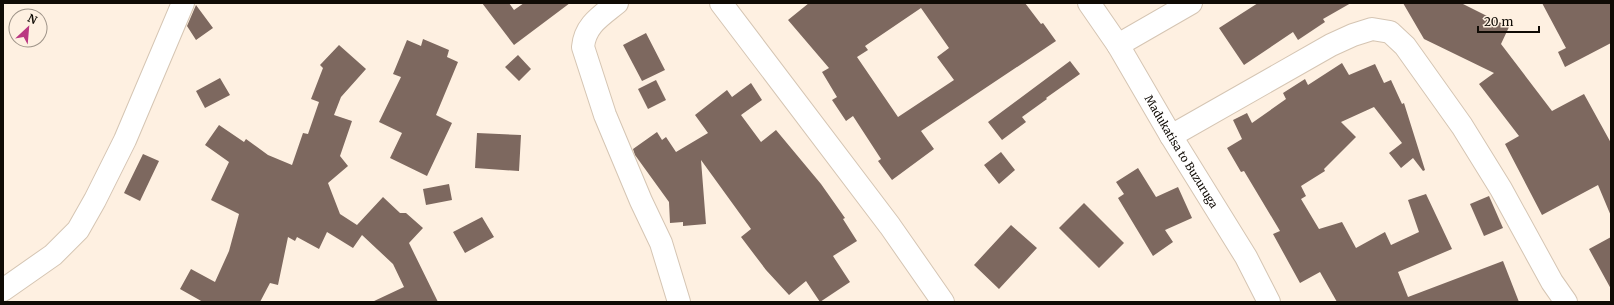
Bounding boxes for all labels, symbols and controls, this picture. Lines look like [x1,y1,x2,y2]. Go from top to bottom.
north arrow [8,8,48,48]
scale bar [1478,8,1539,34]
text: N [25,11,40,27]
text: 20 m [1484,14,1513,29]
street label: Madukatisa to Buzuruga [1142,93,1221,211]

